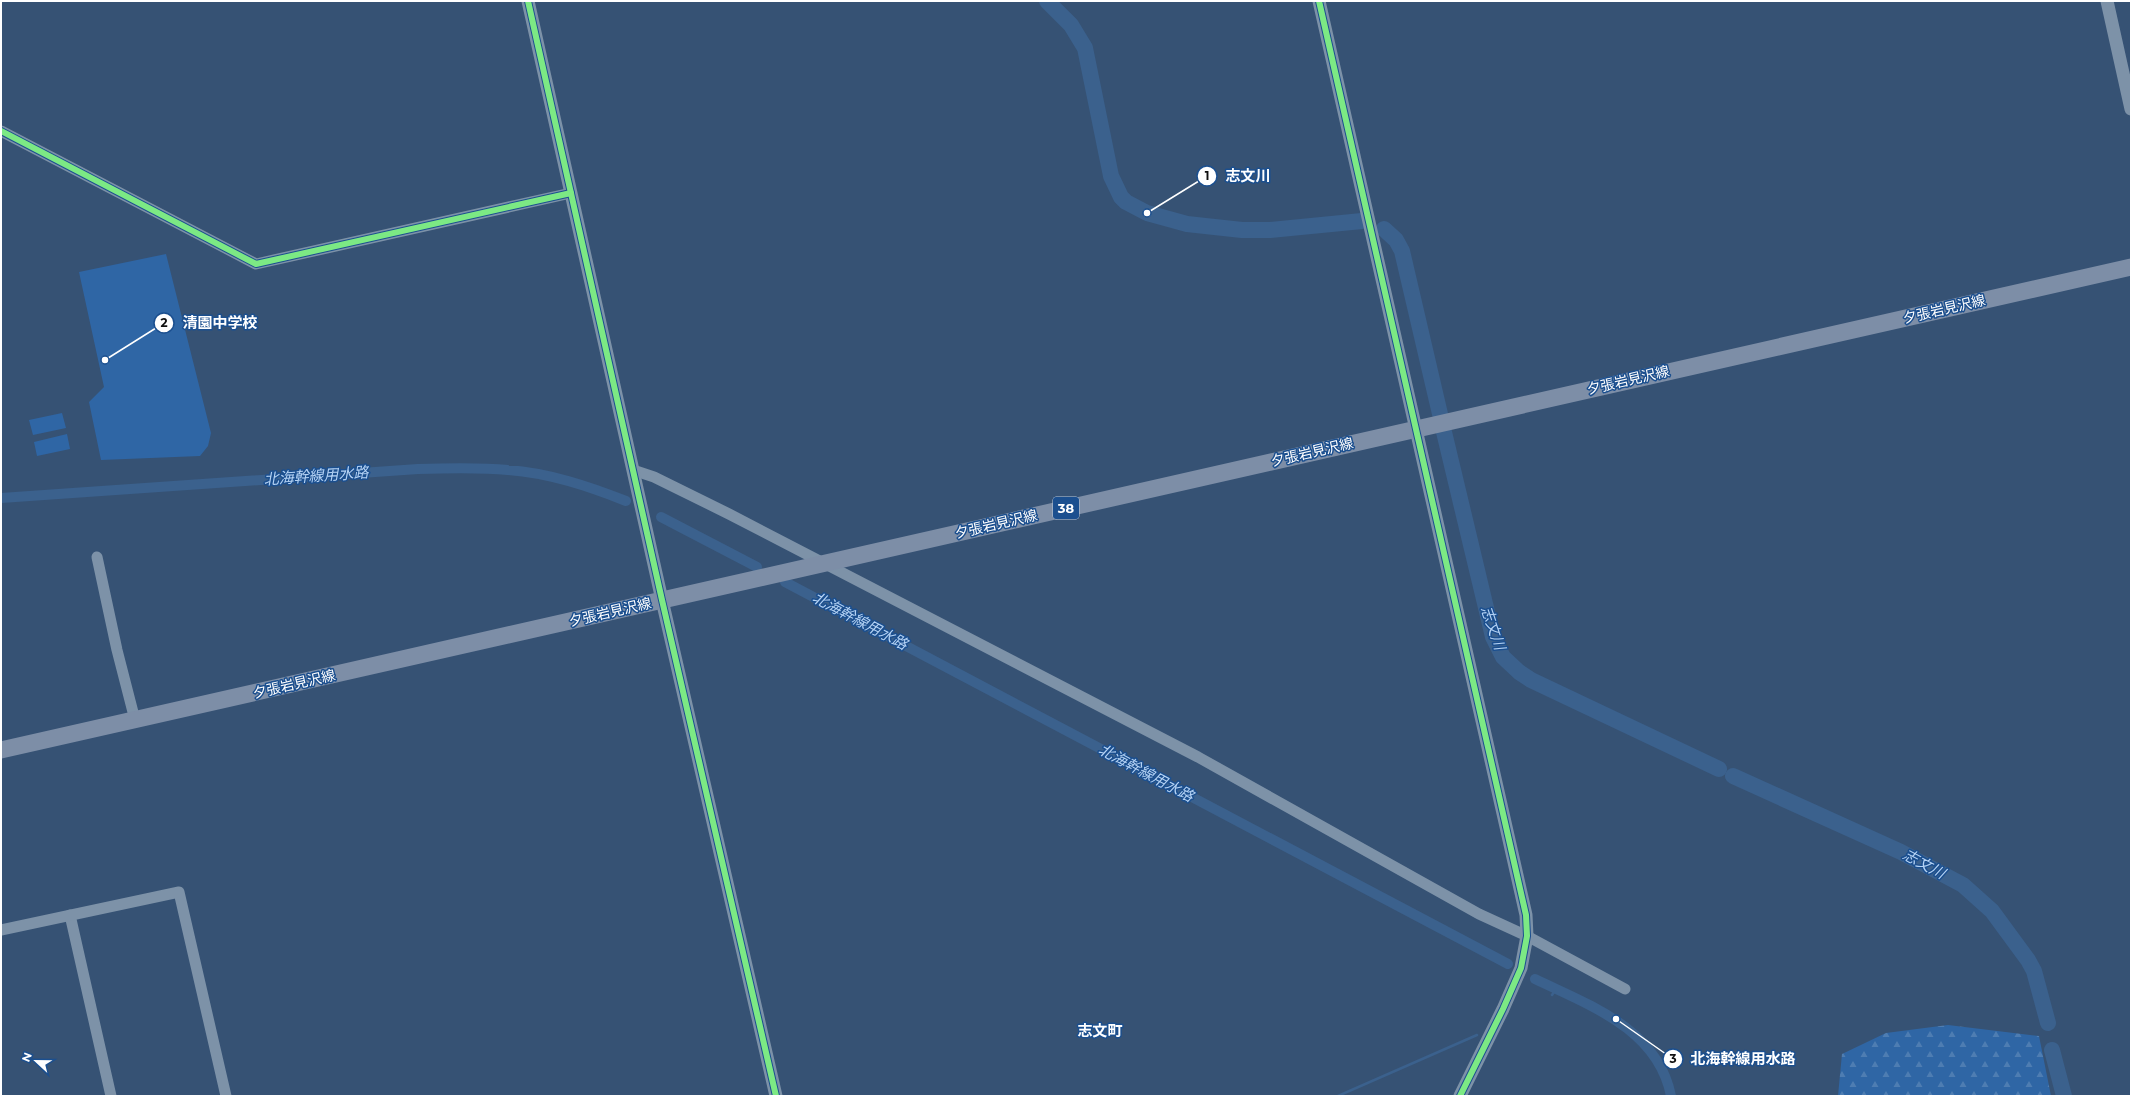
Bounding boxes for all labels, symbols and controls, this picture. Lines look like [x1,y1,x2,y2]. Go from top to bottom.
callout: 志文川 [1197,162,1278,189]
text: 志文川 [1225,166,1271,185]
text: 1 [1205,168,1209,183]
street label: 夕張岩見沢線 [1901,291,1987,327]
callout: 清園中学校 [154,309,265,336]
text: 清園中学校 [182,313,258,332]
text: 2 [160,315,168,330]
street label: 夕張岩見沢線 [1585,362,1671,398]
street label: 夕張岩見沢線 [1269,434,1355,470]
water label: 北海幹線用水路 [263,462,371,489]
road number: 38 [1053,497,1079,519]
street label: 夕張岩見沢線 [953,506,1039,542]
water label: 北海幹線用水路 [809,588,913,655]
street label: 夕張岩見沢線 [567,594,653,630]
water label: 志文川 [1477,603,1510,654]
street label: 夕張岩見沢線 [251,666,337,702]
water label: 北海幹線用水路 [1095,740,1199,807]
water label: 志文川 [1900,845,1950,883]
district label: 志文町 [1077,1021,1123,1040]
north arrow [16,1041,56,1081]
callout: 北海幹線用水路 [1663,1045,1804,1072]
text: 北海幹線用水路 [1690,1049,1796,1068]
text: N [19,1051,35,1064]
text: 3 [1668,1051,1677,1066]

